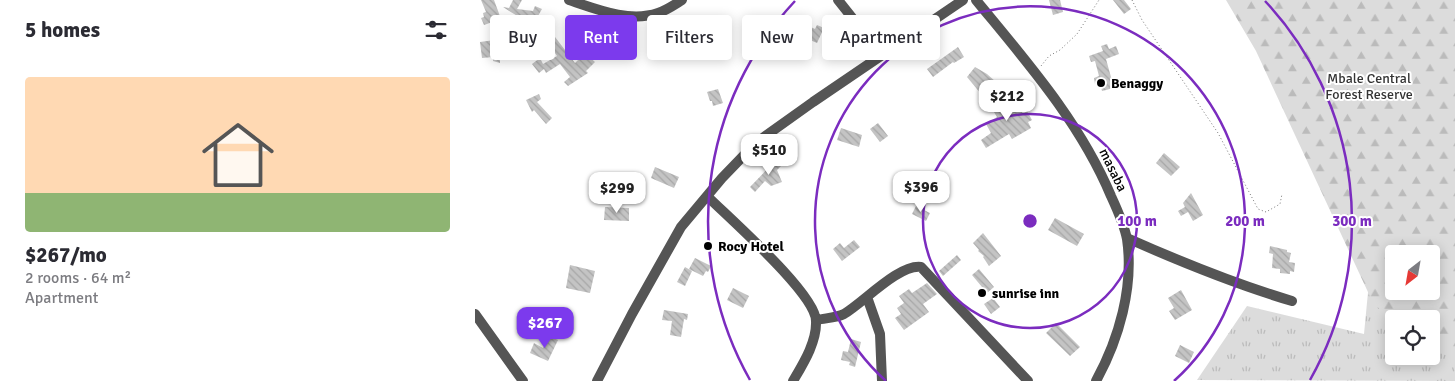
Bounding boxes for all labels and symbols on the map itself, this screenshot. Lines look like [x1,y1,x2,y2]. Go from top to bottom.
park label: Mbale Central Forest Reserve [1325,70,1413,103]
place label: Benaggy [1111,75,1163,92]
marker: Benaggy [1095,77,1107,89]
pin: $212 [977,80,1037,122]
pin: $510 [739,134,799,176]
street label: masaba [1095,146,1131,194]
pin: $396 [891,170,951,213]
pin: $299 [587,172,647,214]
centre of rings [1021,212,1039,230]
text: 100 m [1117,212,1157,230]
text: 200 m [1225,212,1265,230]
text: 300 m [1332,212,1372,230]
place label: Rocy Hotel [718,238,784,255]
marker: Rocy Hotel [702,240,714,252]
north arrow [1385,245,1440,300]
place label: sunrise inn [992,285,1060,302]
marker: sunrise inn [976,287,988,299]
pin: $267 [515,306,575,349]

